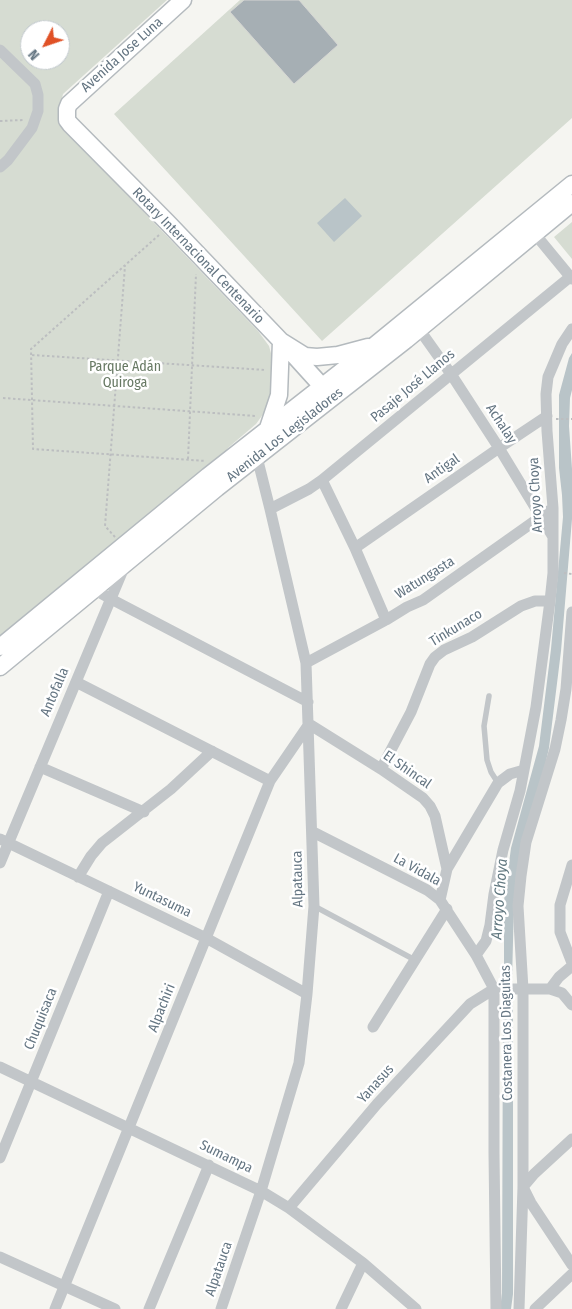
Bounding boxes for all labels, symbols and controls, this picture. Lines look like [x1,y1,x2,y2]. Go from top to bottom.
street label: Avenida Jose Luna [78,14,166,96]
north arrow [20,20,70,70]
text: N [25,46,43,63]
street label: Rotary Internacional Centenario [129,185,267,327]
street label: Pasaje José Llanos [368,346,458,426]
park label: Parque Adán Quiroga [89,359,161,392]
street label: Avenida Los Legisladores [223,384,347,486]
street label: Achalay [482,401,520,447]
street label: Antigal [421,451,463,487]
street label: Arroyo Choya [526,457,546,533]
street label: Watungasta [392,553,458,603]
street label: Tinkunaco [427,606,485,650]
street label: Antofalla [37,665,73,719]
street label: El Shincal [380,747,434,793]
street label: La Vidala [390,850,444,890]
street label: Alpatauca [289,851,307,907]
water label: Arroyo Choya [488,858,512,940]
street label: Yuntasuma [130,879,194,921]
street label: Costanera Los Diaguitas [497,965,517,1101]
street label: Alpachiri [145,981,179,1035]
street label: Chuquisaca [21,985,61,1053]
street label: Yanasus [354,1061,398,1107]
street label: Sumampa [197,1137,255,1177]
street label: Alpatauca [202,1239,236,1299]

